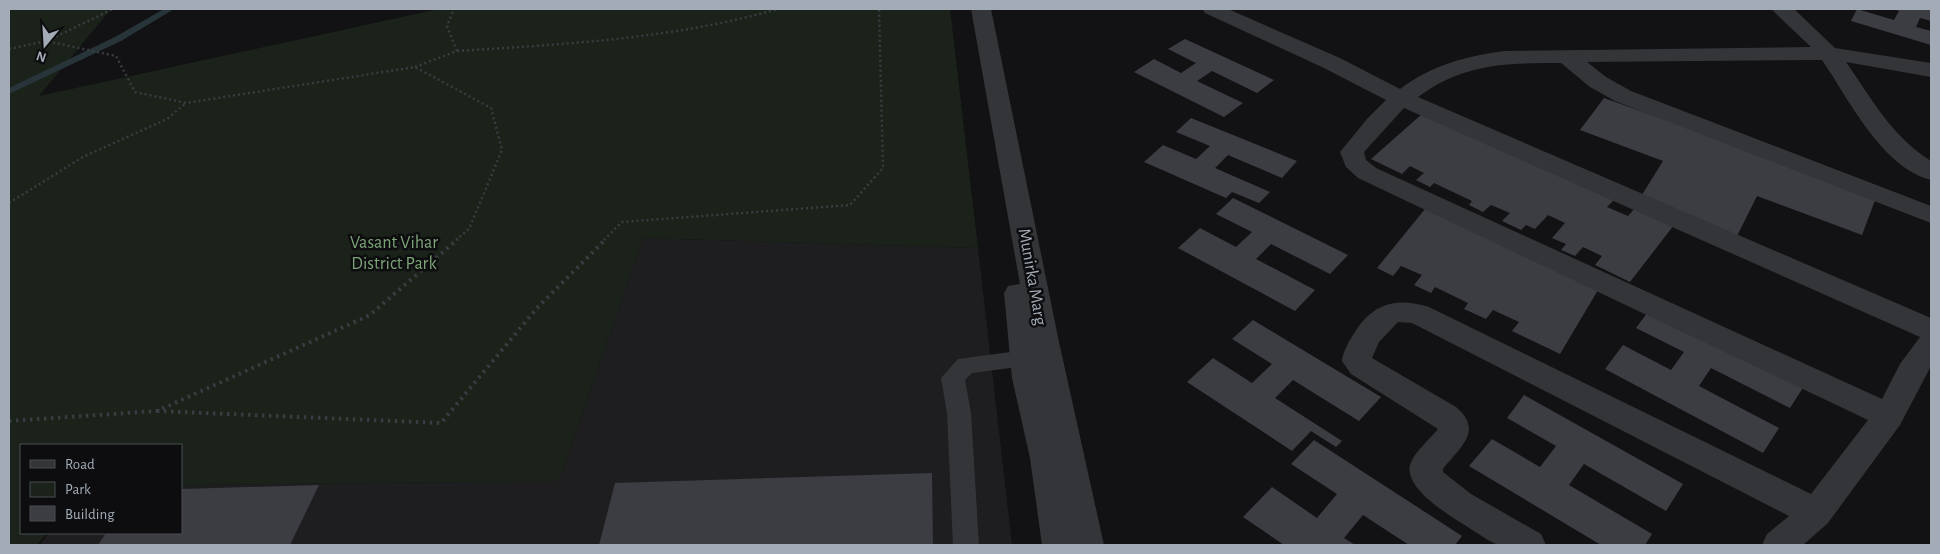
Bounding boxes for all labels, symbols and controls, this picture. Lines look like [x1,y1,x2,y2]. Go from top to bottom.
north arrow [20,20,70,70]
text: N [34,48,48,65]
street label: Munirka Marg [1015,227,1049,327]
park label: Vasant Vihar District Park [350,234,438,273]
legend [20,444,182,534]
text: Road [65,457,95,472]
text: Park [65,482,91,497]
text: Building [65,507,115,522]

